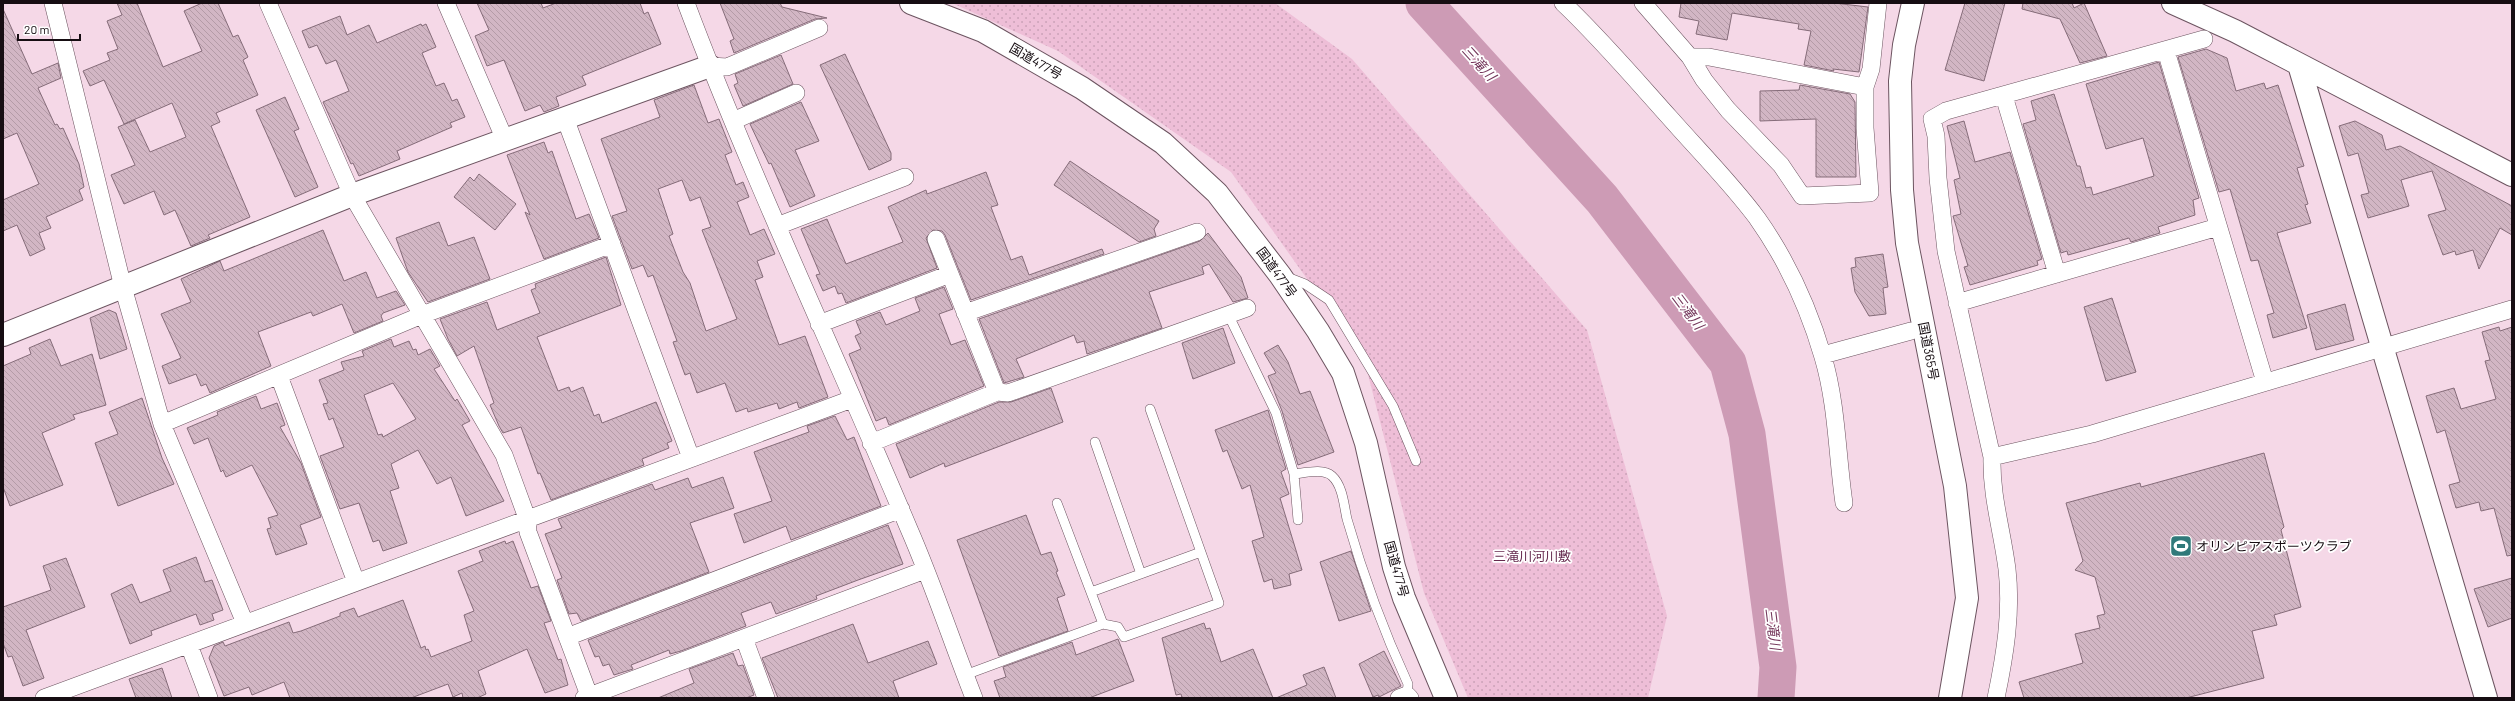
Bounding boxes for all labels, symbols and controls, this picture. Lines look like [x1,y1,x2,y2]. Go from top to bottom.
scale bar [18,16,80,42]
text: 20 m [24,22,50,36]
street label: 国道477号 [1007,40,1065,82]
water label: 三滝川 [1459,41,1501,85]
street label: 国道477号 [1253,244,1301,300]
water label: 三滝川 [1669,289,1709,334]
street label: 国道365号 [1916,320,1942,382]
sports icon: オリンピアスポーツクラブ [2168,533,2194,559]
place label: オリンピアスポーツクラブ [2196,538,2352,554]
street label: 国道477号 [1381,539,1413,599]
park label: 三滝川河川敷 [1493,548,1571,564]
water label: 三滝川 [1763,607,1785,653]

